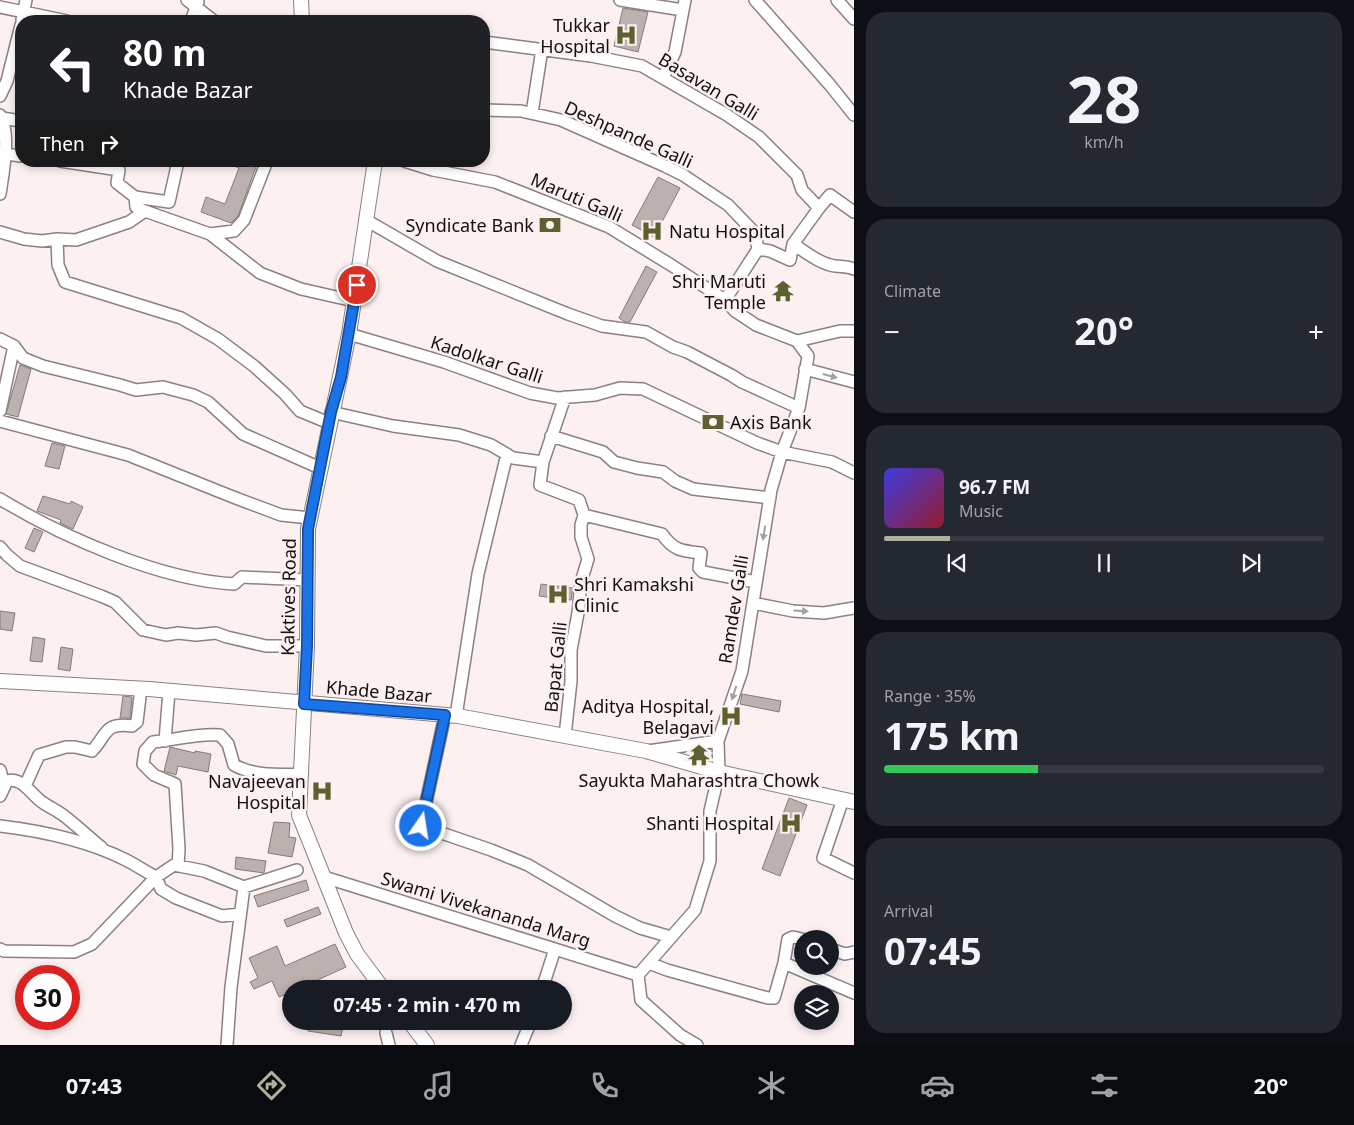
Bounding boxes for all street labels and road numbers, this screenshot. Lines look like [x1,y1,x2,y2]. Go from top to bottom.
street label: Basavan Galli [655,47,763,125]
street label: Deshpande Galli [561,95,697,173]
street label: Maruti Galli [527,167,627,227]
street label: Kadolkar Galli [428,330,546,388]
street label: Kaktives Road [275,538,301,656]
street label: Ramdev Galli [713,553,753,665]
street label: Bapat Galli [538,620,572,714]
street label: Khade Bazar [325,674,433,708]
street label: Swami Vivekananda Marg [378,866,594,952]

